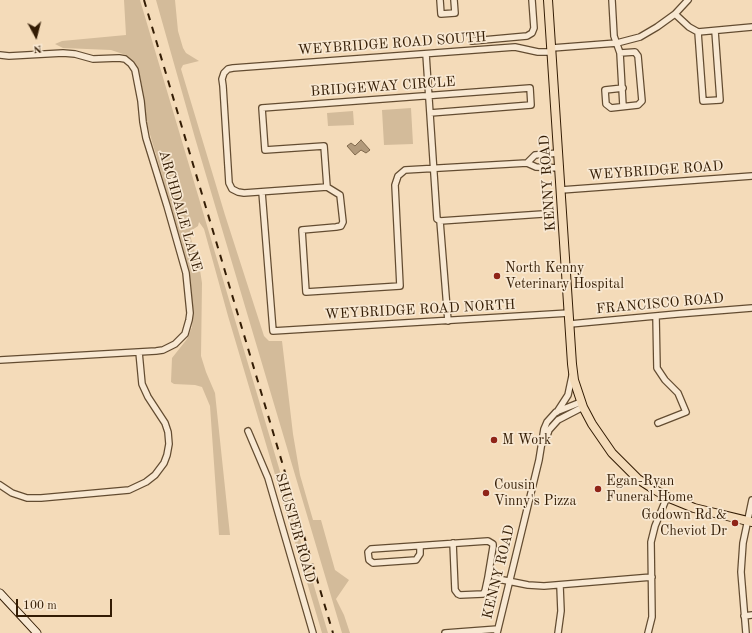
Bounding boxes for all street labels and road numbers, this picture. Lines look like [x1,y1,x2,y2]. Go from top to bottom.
street label: WEYBRIDGE ROAD SOUTH [297,29,487,59]
street label: BRIDGEWAY CIRCLE [310,74,456,100]
street label: KENNY ROAD [536,134,560,232]
street label: ARCHDALE LANE [155,148,205,274]
street label: WEYBRIDGE ROAD [588,158,724,184]
street label: FRANCISCO ROAD [595,290,725,318]
street label: WEYBRIDGE ROAD NORTH [324,297,516,323]
street label: SHUSTER ROAD [271,471,319,585]
street label: KENNY ROAD [479,523,519,621]

